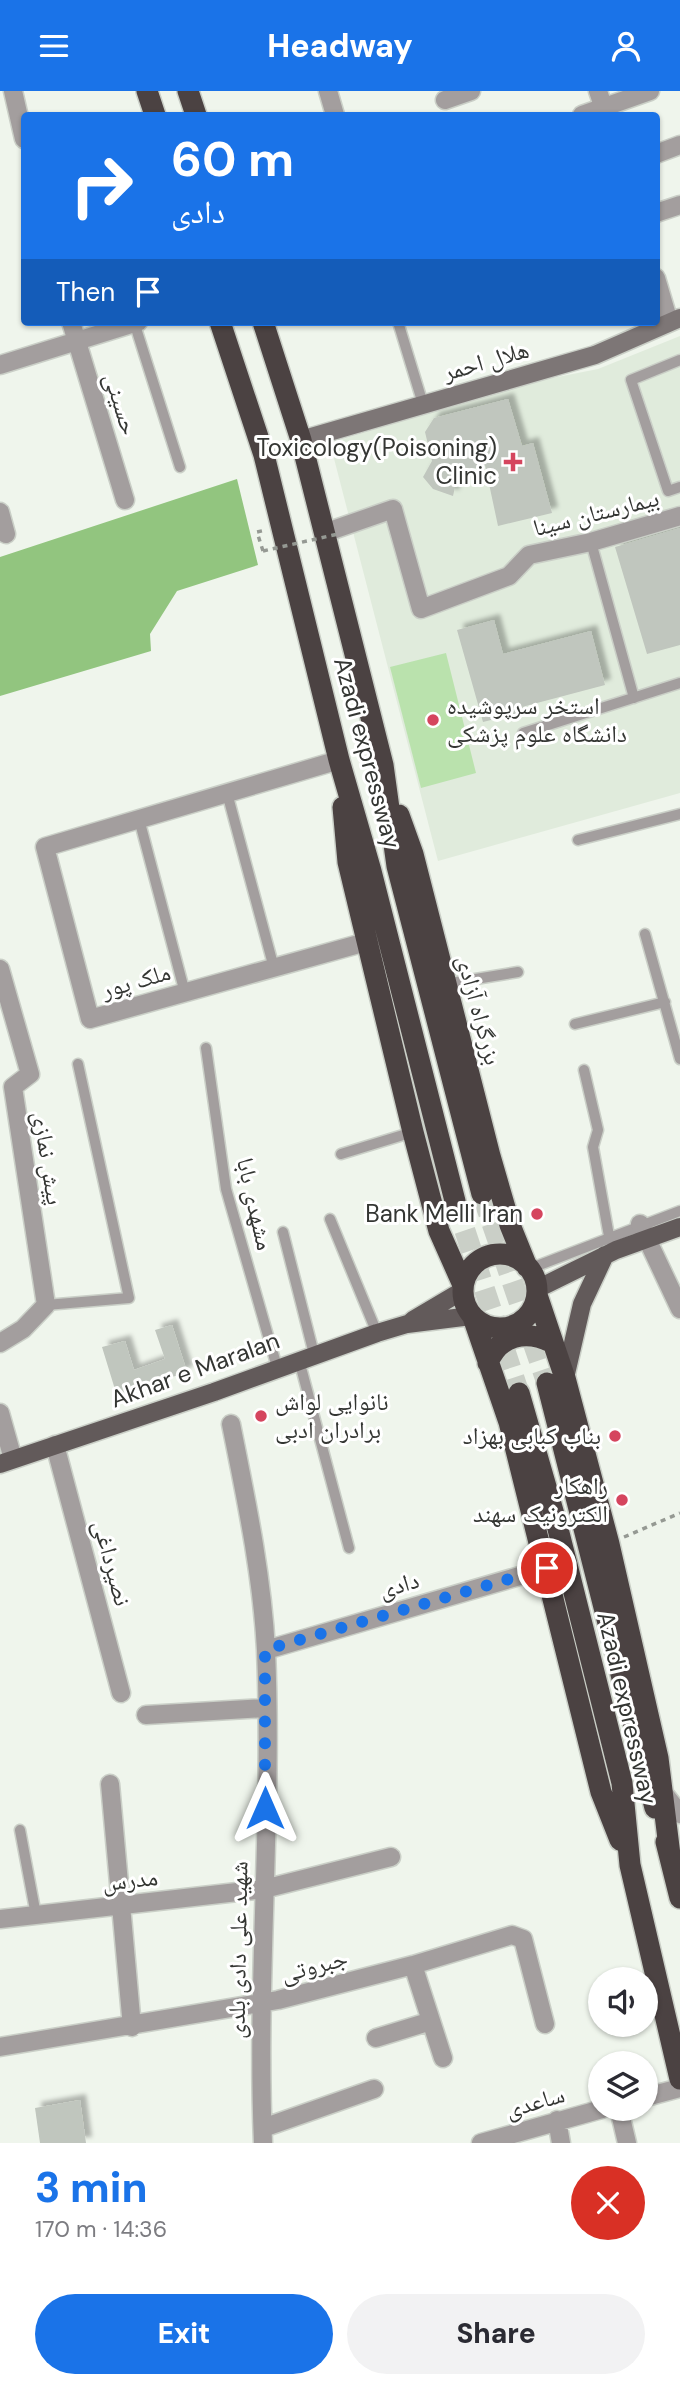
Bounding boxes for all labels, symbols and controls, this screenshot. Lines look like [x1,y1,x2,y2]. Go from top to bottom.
text: Headway [267,25,413,67]
icon: menu [35,27,73,65]
icon: person [607,27,645,65]
text: 60 m [171,127,294,191]
icon: right [56,140,147,231]
text: دادی [171,191,225,233]
icon: arrive [129,273,167,311]
text: Then [56,275,115,309]
street label: هلال احمر [438,333,532,388]
street label: حسینی [97,369,146,439]
place label: Toxicology(Poisoning) Clinic [256,432,497,491]
marker: Toxicology(Poisoning) Clinic [503,452,523,472]
street label: بیمارستان سینا [530,482,662,543]
street label: Azadi expressway [327,654,408,852]
place label: استخر سرپوشیده دانشگاه علوم پزشکی [447,690,627,750]
marker: استخر سرپوشیده دانشگاه علوم پزشکی [425,712,441,728]
street label: بزرگراه آزادی [450,951,509,1068]
street label: ملک پور [97,956,174,1005]
street label: پیش نمازی [26,1109,71,1207]
street label: مشهدی بابا [230,1155,281,1253]
place label: Bank Melli Iran [365,1198,523,1229]
marker: Bank Melli Iran [529,1206,545,1222]
street label: Akhar e Maralan [106,1325,284,1414]
place label: نانوایی لواش برادران ادبی [275,1386,389,1445]
marker: نانوایی لواش برادران ادبی [253,1408,269,1424]
place label: بناب کبابی بهزاد [463,1420,601,1451]
marker: بناب کبابی بهزاد [607,1428,623,1444]
place label: راهکار الکترونیک سهند [473,1470,608,1529]
marker: راهکار الکترونیک سهند [614,1492,630,1508]
street label: نصیرداغی [86,1516,139,1609]
pin [517,1538,577,1598]
icon: arrive [528,1549,566,1587]
street label: دادی [375,1564,423,1605]
street label: Azadi expressway [590,1609,665,1807]
position arrow [228,1771,302,1845]
street label: مدرس [101,1861,159,1898]
street label: شهید علی دادی بلدی [220,1861,255,2039]
street label: جبروتی [277,1942,351,1989]
map controls [588,1967,658,2121]
button: sound [588,1967,658,2037]
button: layers [588,2051,658,2121]
street label: ساعدی [502,2078,568,2125]
text: 3 min [35,2160,148,2215]
button: close [571,2166,645,2240]
text: 170 m · 14:36 [35,2214,167,2244]
button: Exit [35,2294,333,2374]
button: Share [347,2294,645,2374]

